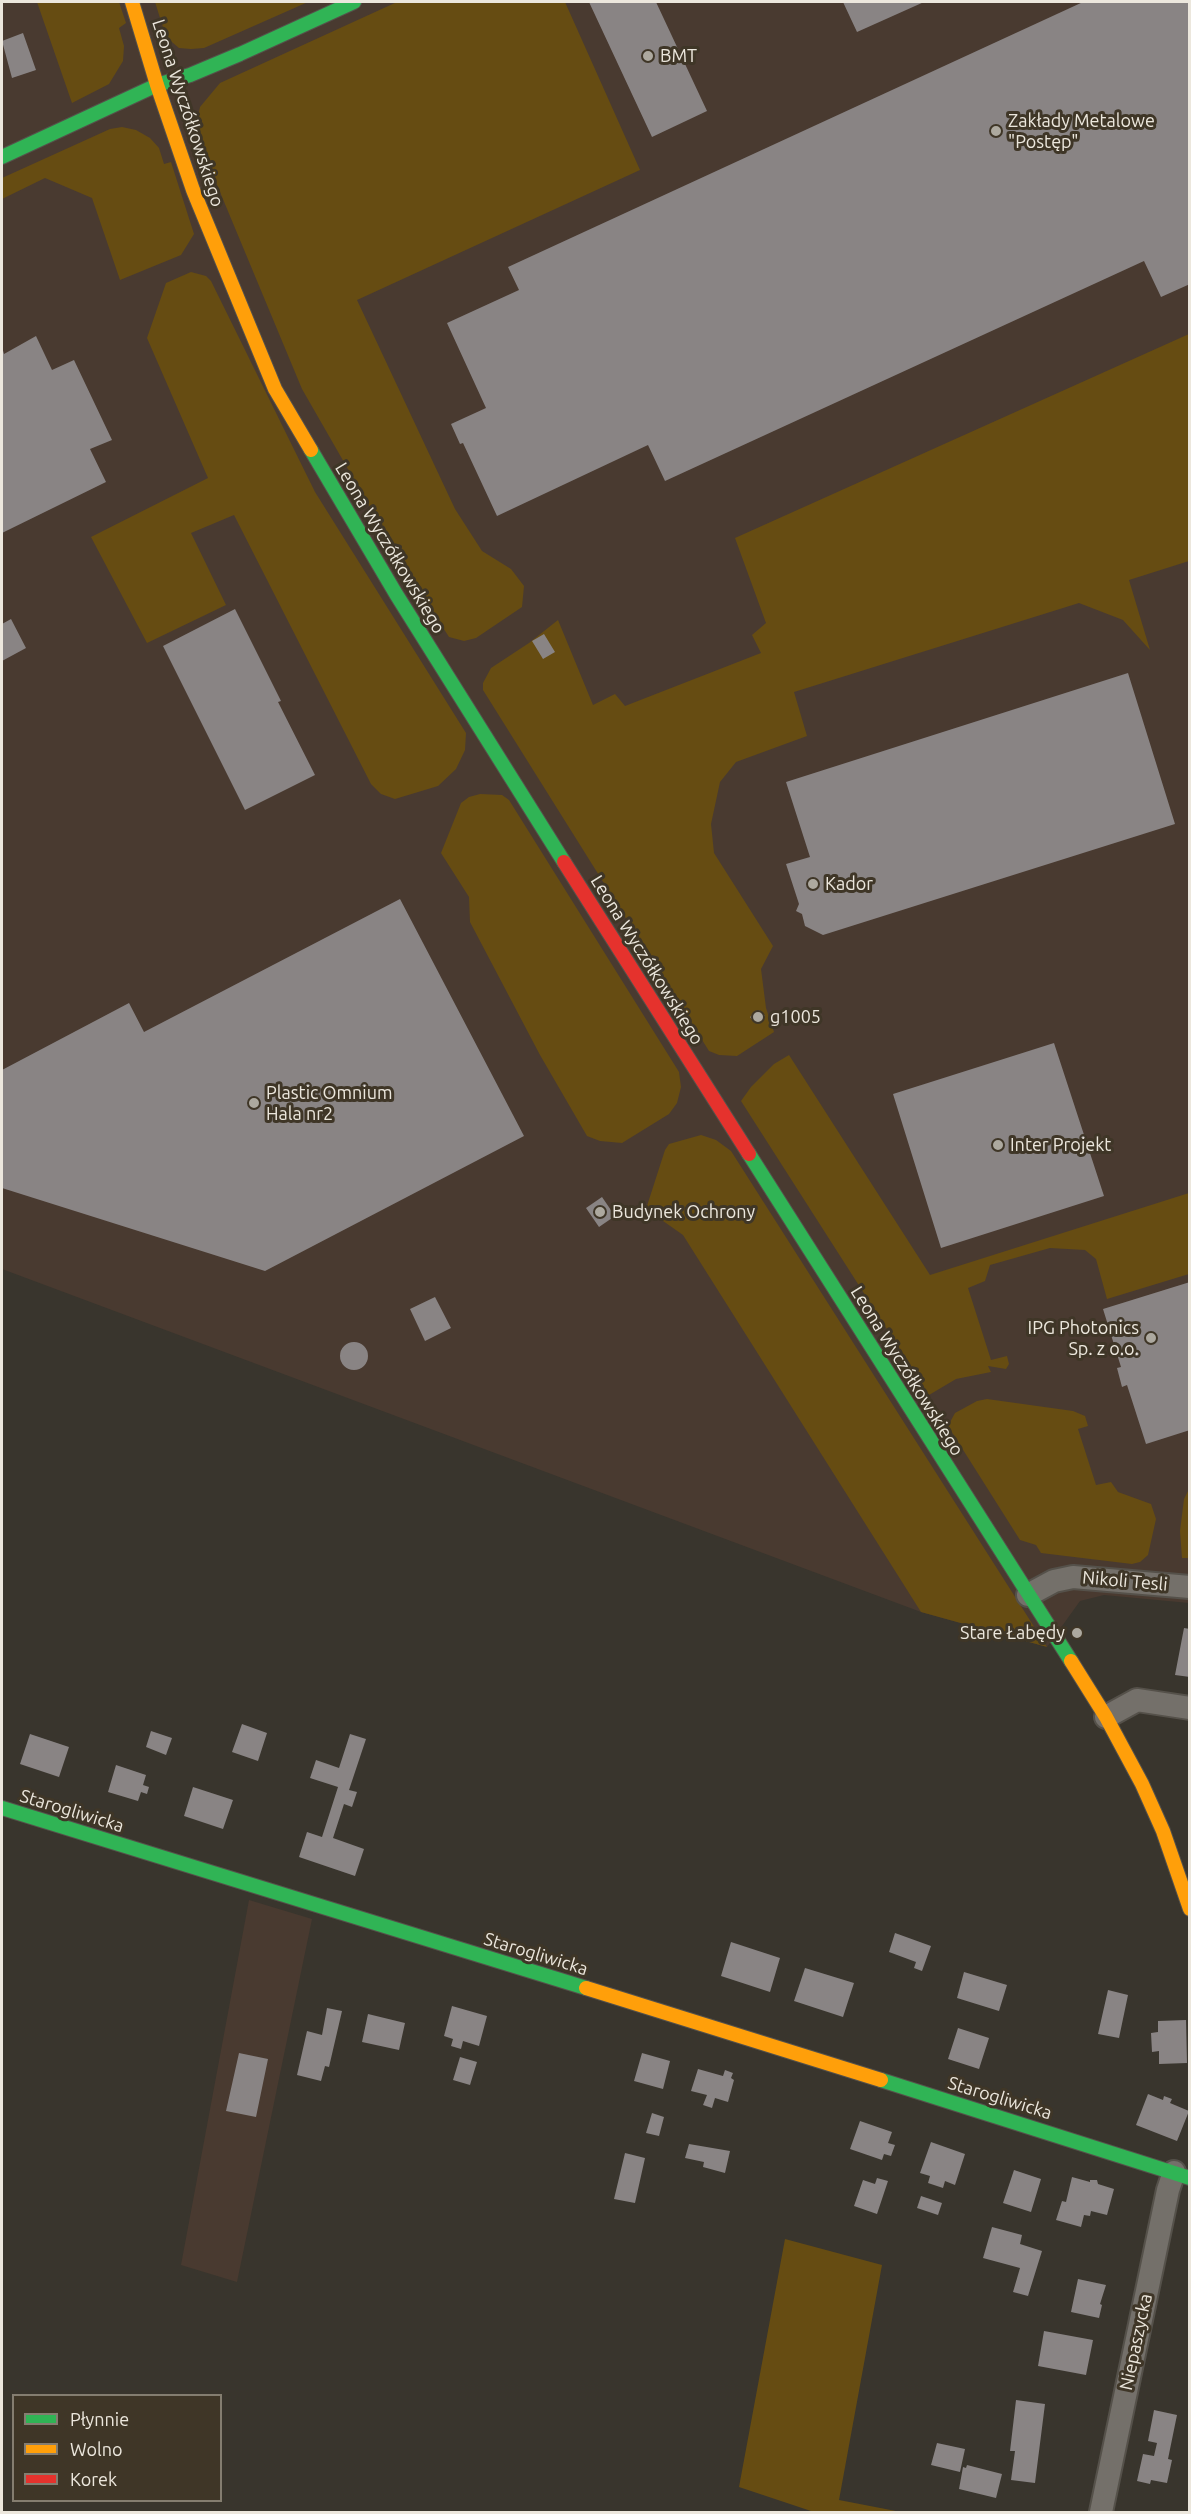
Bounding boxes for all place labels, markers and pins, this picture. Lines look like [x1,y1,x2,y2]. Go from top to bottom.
place label: BMT [660,45,697,67]
marker: BMT [641,49,655,63]
place label: Zakłady Metalowe "Postęp" [1008,110,1155,152]
marker: Zakłady Metalowe "Postęp" [989,124,1003,138]
place label: Kador [825,873,873,895]
marker: Kador [806,877,820,891]
place label: g1005 [770,1006,821,1028]
marker: g1005 [751,1010,765,1024]
place label: Plastic Omnium Hala nr2 [266,1082,392,1124]
marker: Plastic Omnium Hala nr2 [247,1096,261,1110]
place label: Inter Projekt [1010,1134,1111,1156]
marker: Inter Projekt [991,1138,1005,1152]
place label: Budynek Ochrony [612,1201,755,1223]
marker: Budynek Ochrony [593,1205,607,1219]
place label: IPG Photonics Sp. z o.o. [1028,1317,1139,1360]
marker: IPG Photonics Sp. z o.o. [1144,1331,1158,1345]
place label: Stare Łabędy [960,1622,1065,1644]
marker: Stare Łabędy [1070,1626,1084,1640]

